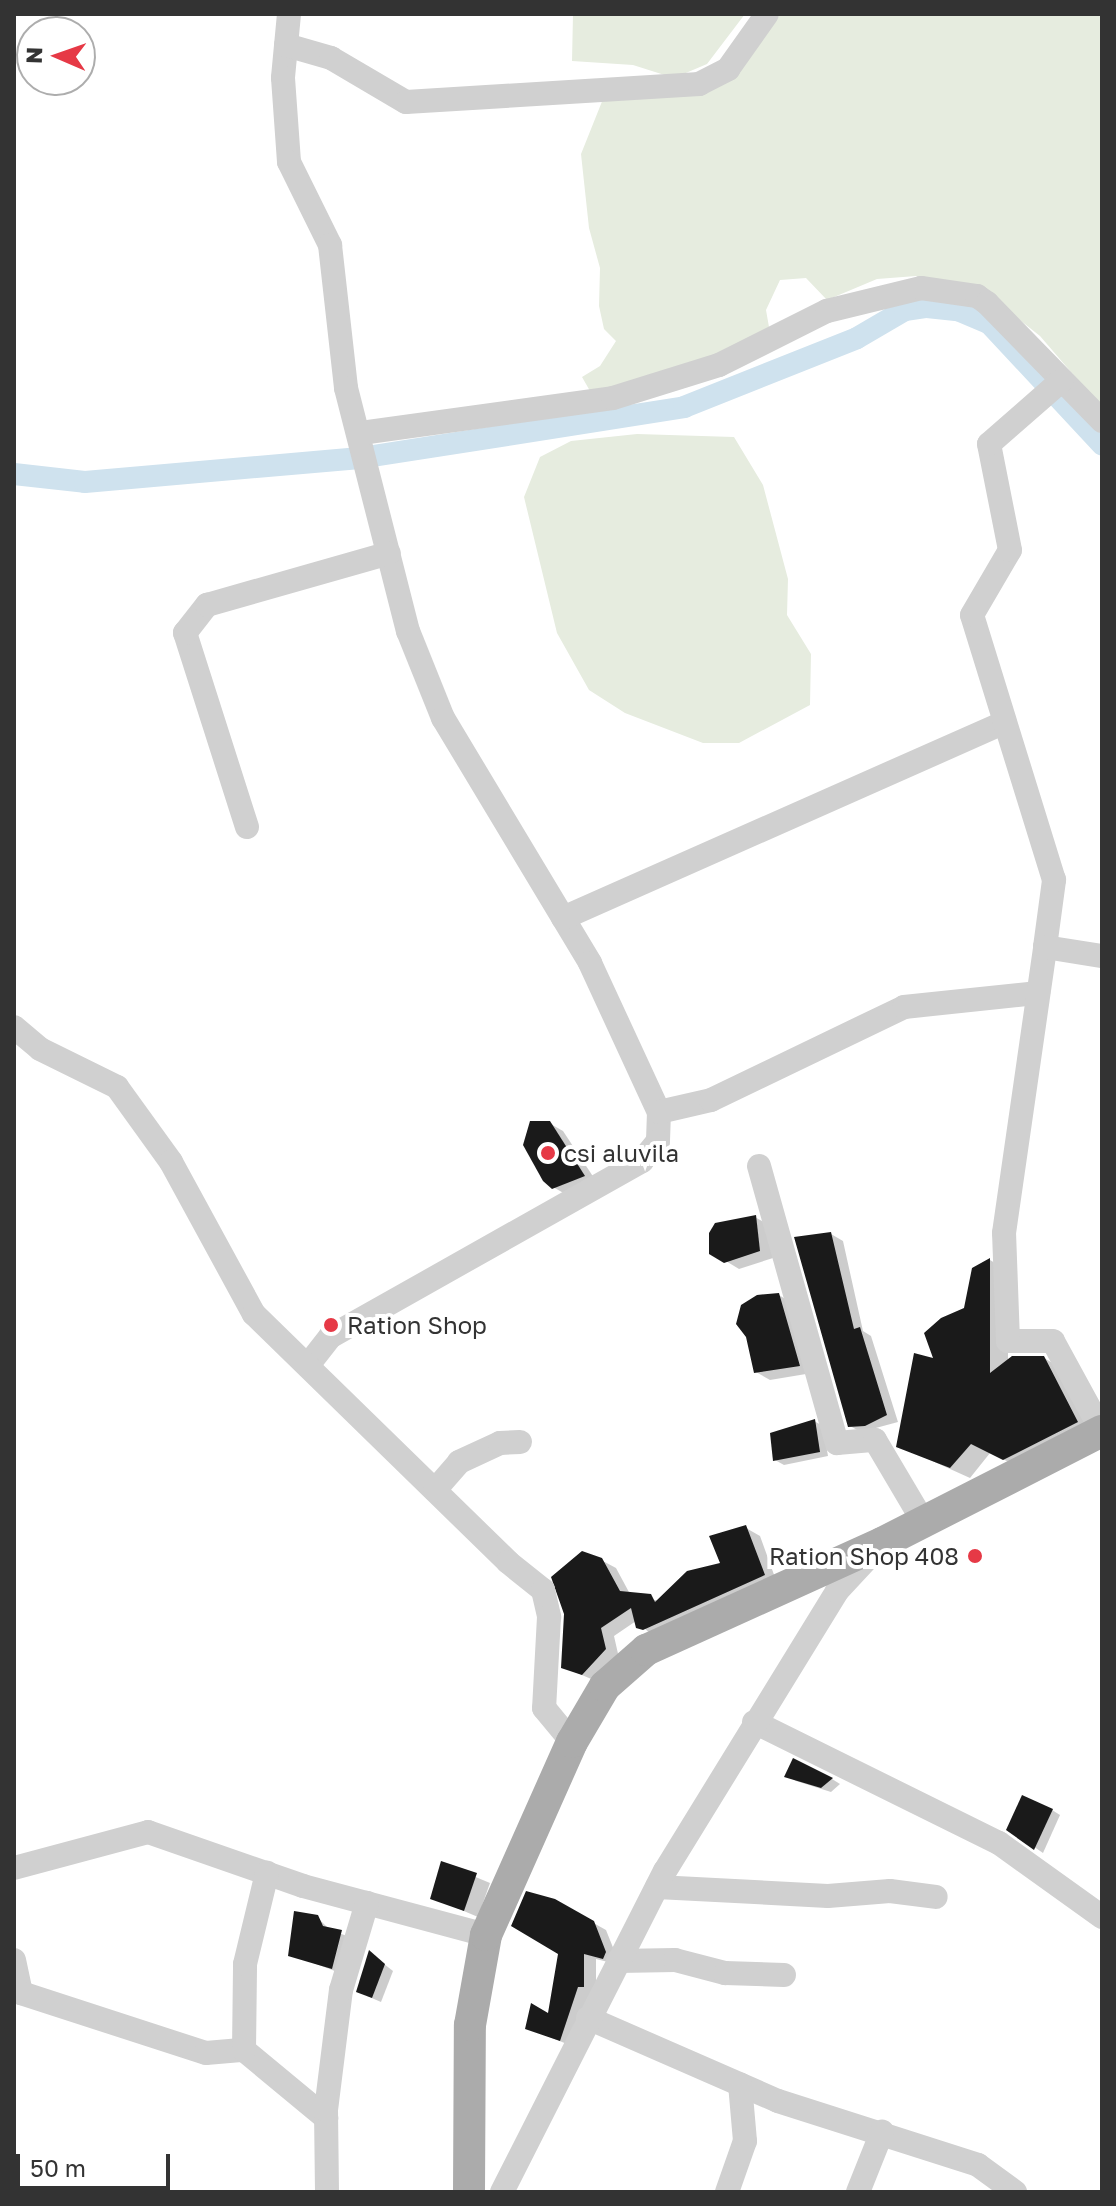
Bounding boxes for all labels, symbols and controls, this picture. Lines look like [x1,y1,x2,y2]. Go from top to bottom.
north arrow [16,16,96,96]
text: N [20,46,47,64]
place label: csi aluvila [564,1139,679,1167]
marker: csi aluvila [539,1144,557,1162]
place label: Ration Shop [347,1311,487,1339]
marker: Ration Shop [322,1316,340,1334]
place label: Ration Shop 408 [769,1542,959,1570]
marker: Ration Shop 408 [966,1547,984,1565]
scale bar [20,2138,174,2188]
text: 50 m [30,2153,86,2182]

